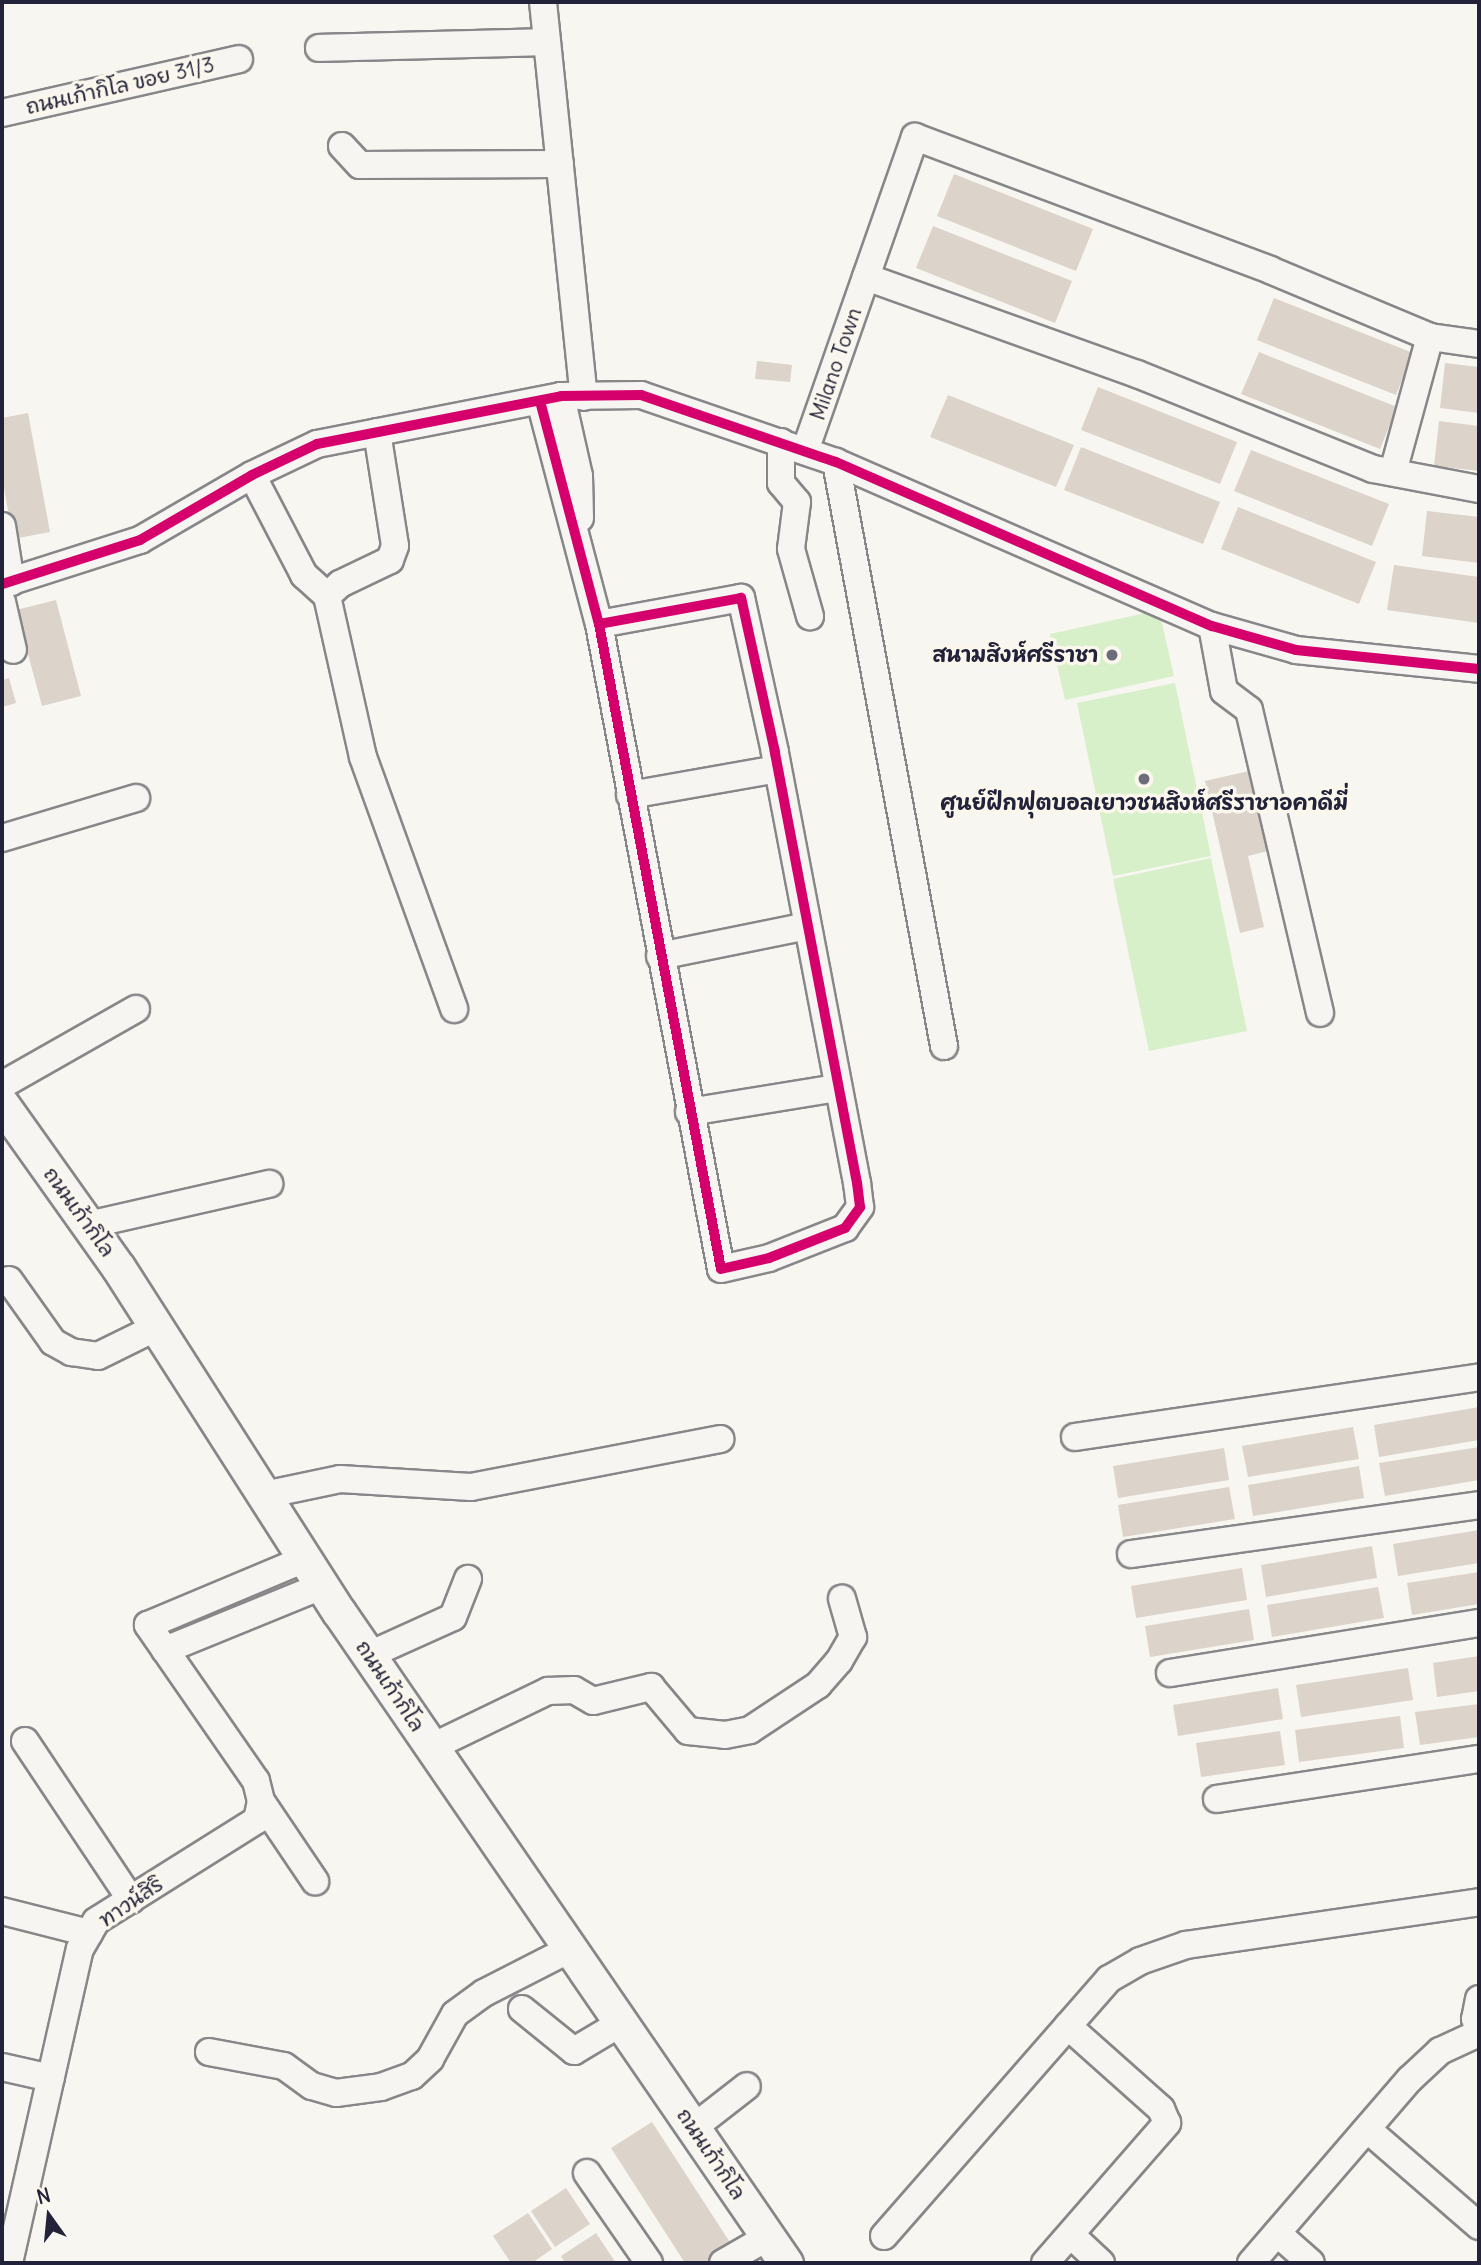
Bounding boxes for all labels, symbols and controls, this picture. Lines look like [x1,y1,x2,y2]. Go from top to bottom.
street label: ถนนเก้ากิโล ขอย 31/3 [23,52,217,120]
street label: Milano Town [805,304,867,424]
place label: สนามสิงห์ศรีราชา [933,642,1098,668]
marker: สนามสิงห์ศรีราชา [1104,647,1120,663]
marker: ศูนย์ฝีกฟุตบอลเยาวชนสิงห์ศรีราชาอคาดีมี่ [1136,771,1152,787]
place label: ศูนย์ฝีกฟุตบอลเยาวชนสิงห์ศรีราชาอคาดีมี่ [940,790,1348,816]
street label: ถนนเก้ากิโล [38,1162,120,1262]
street label: ถนนเก้ากิโล [350,1635,430,1737]
street label: ทาวน์สิริ [94,1871,168,1933]
street label: ถนนเก้ากิโล [671,2103,751,2205]
north arrow [14,2181,84,2251]
text: N [34,2182,53,2209]

